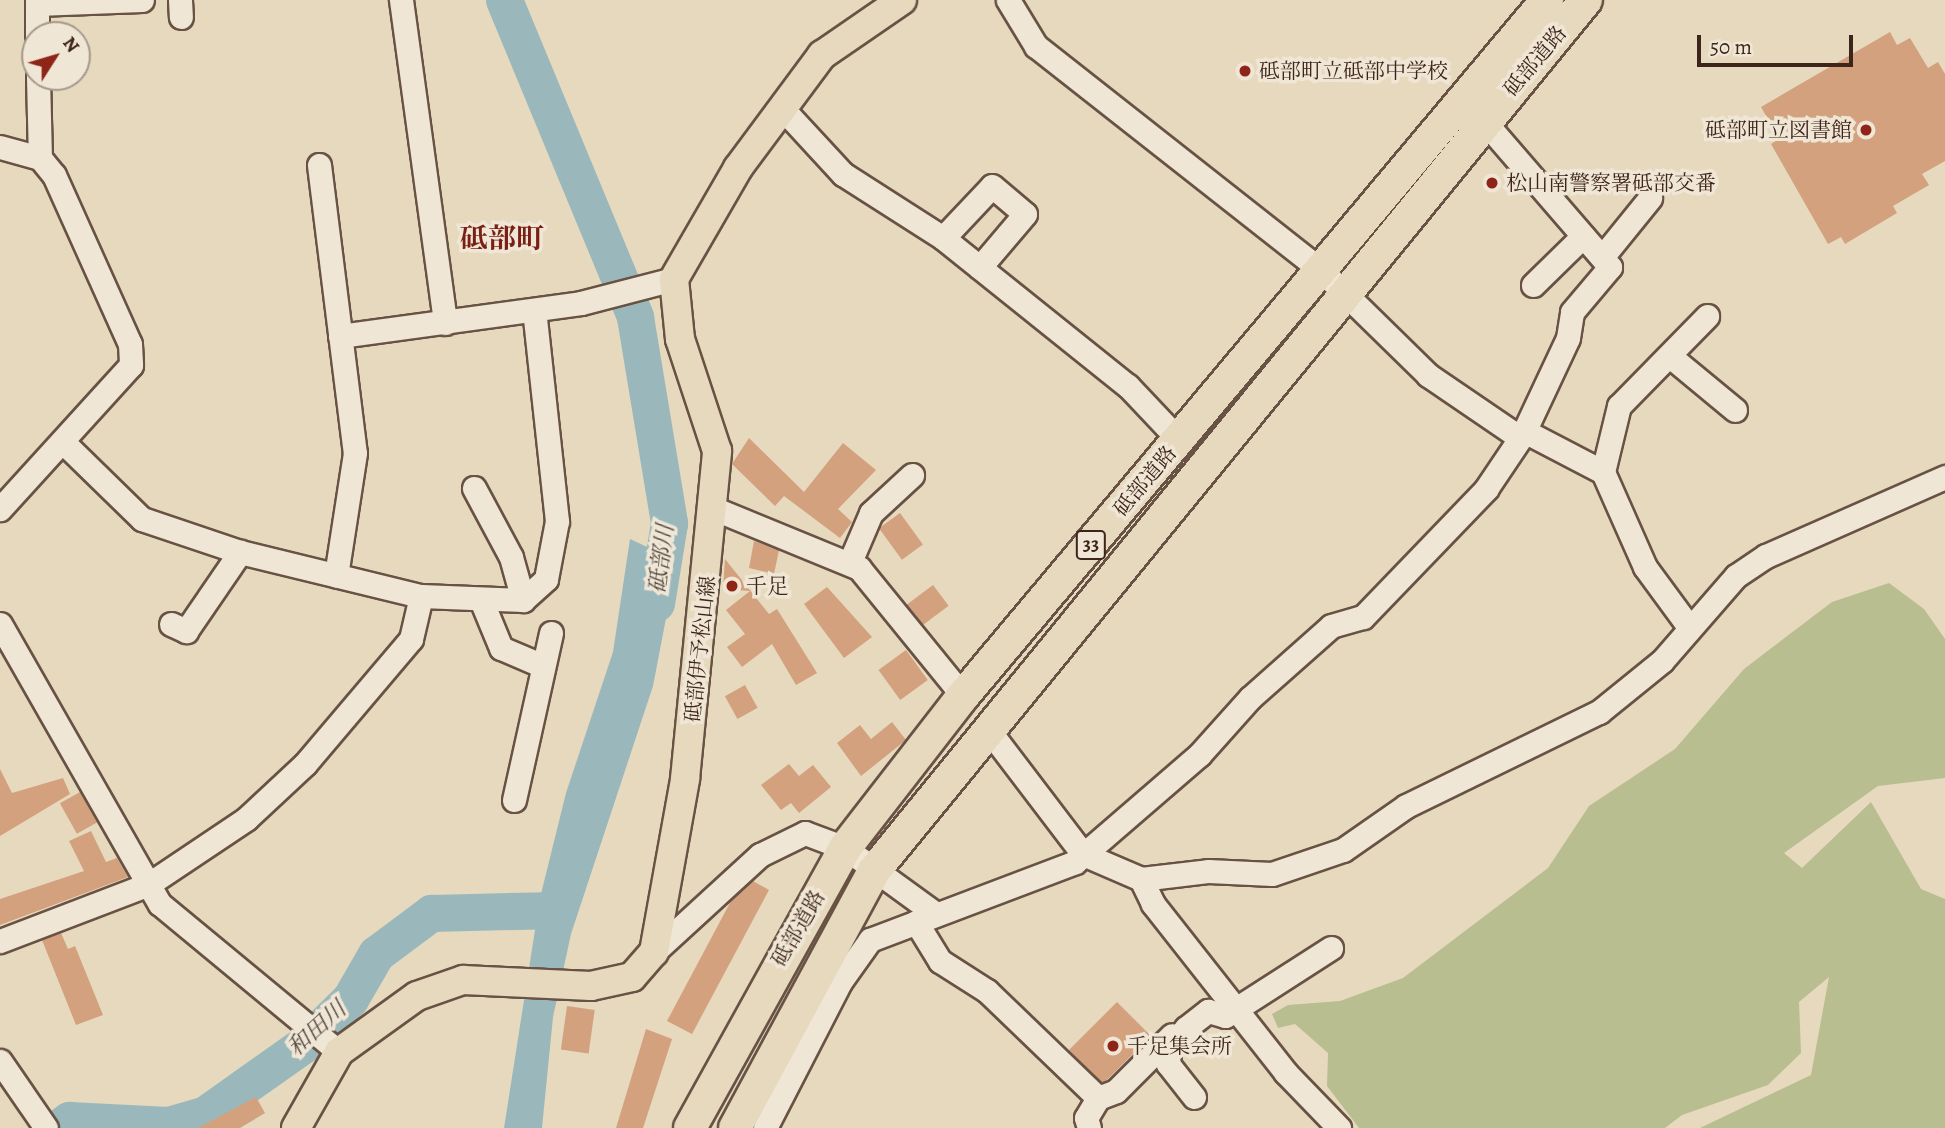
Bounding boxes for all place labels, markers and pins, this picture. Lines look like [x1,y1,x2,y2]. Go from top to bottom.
place label: 砥部町立砥部中学校 [1259,58,1448,84]
marker: 砥部町立砥部中学校 [1237,63,1253,79]
place label: 砥部町立図書館 [1705,117,1852,143]
marker: 砥部町立図書館 [1858,122,1874,138]
place label: 松山南警察署砥部交番 [1506,170,1716,196]
marker: 松山南警察署砥部交番 [1484,175,1500,191]
place label: 千足 [746,573,788,599]
marker: 千足 [724,578,740,594]
place label: 千足集会所 [1127,1033,1232,1059]
marker: 千足集会所 [1105,1038,1121,1054]

